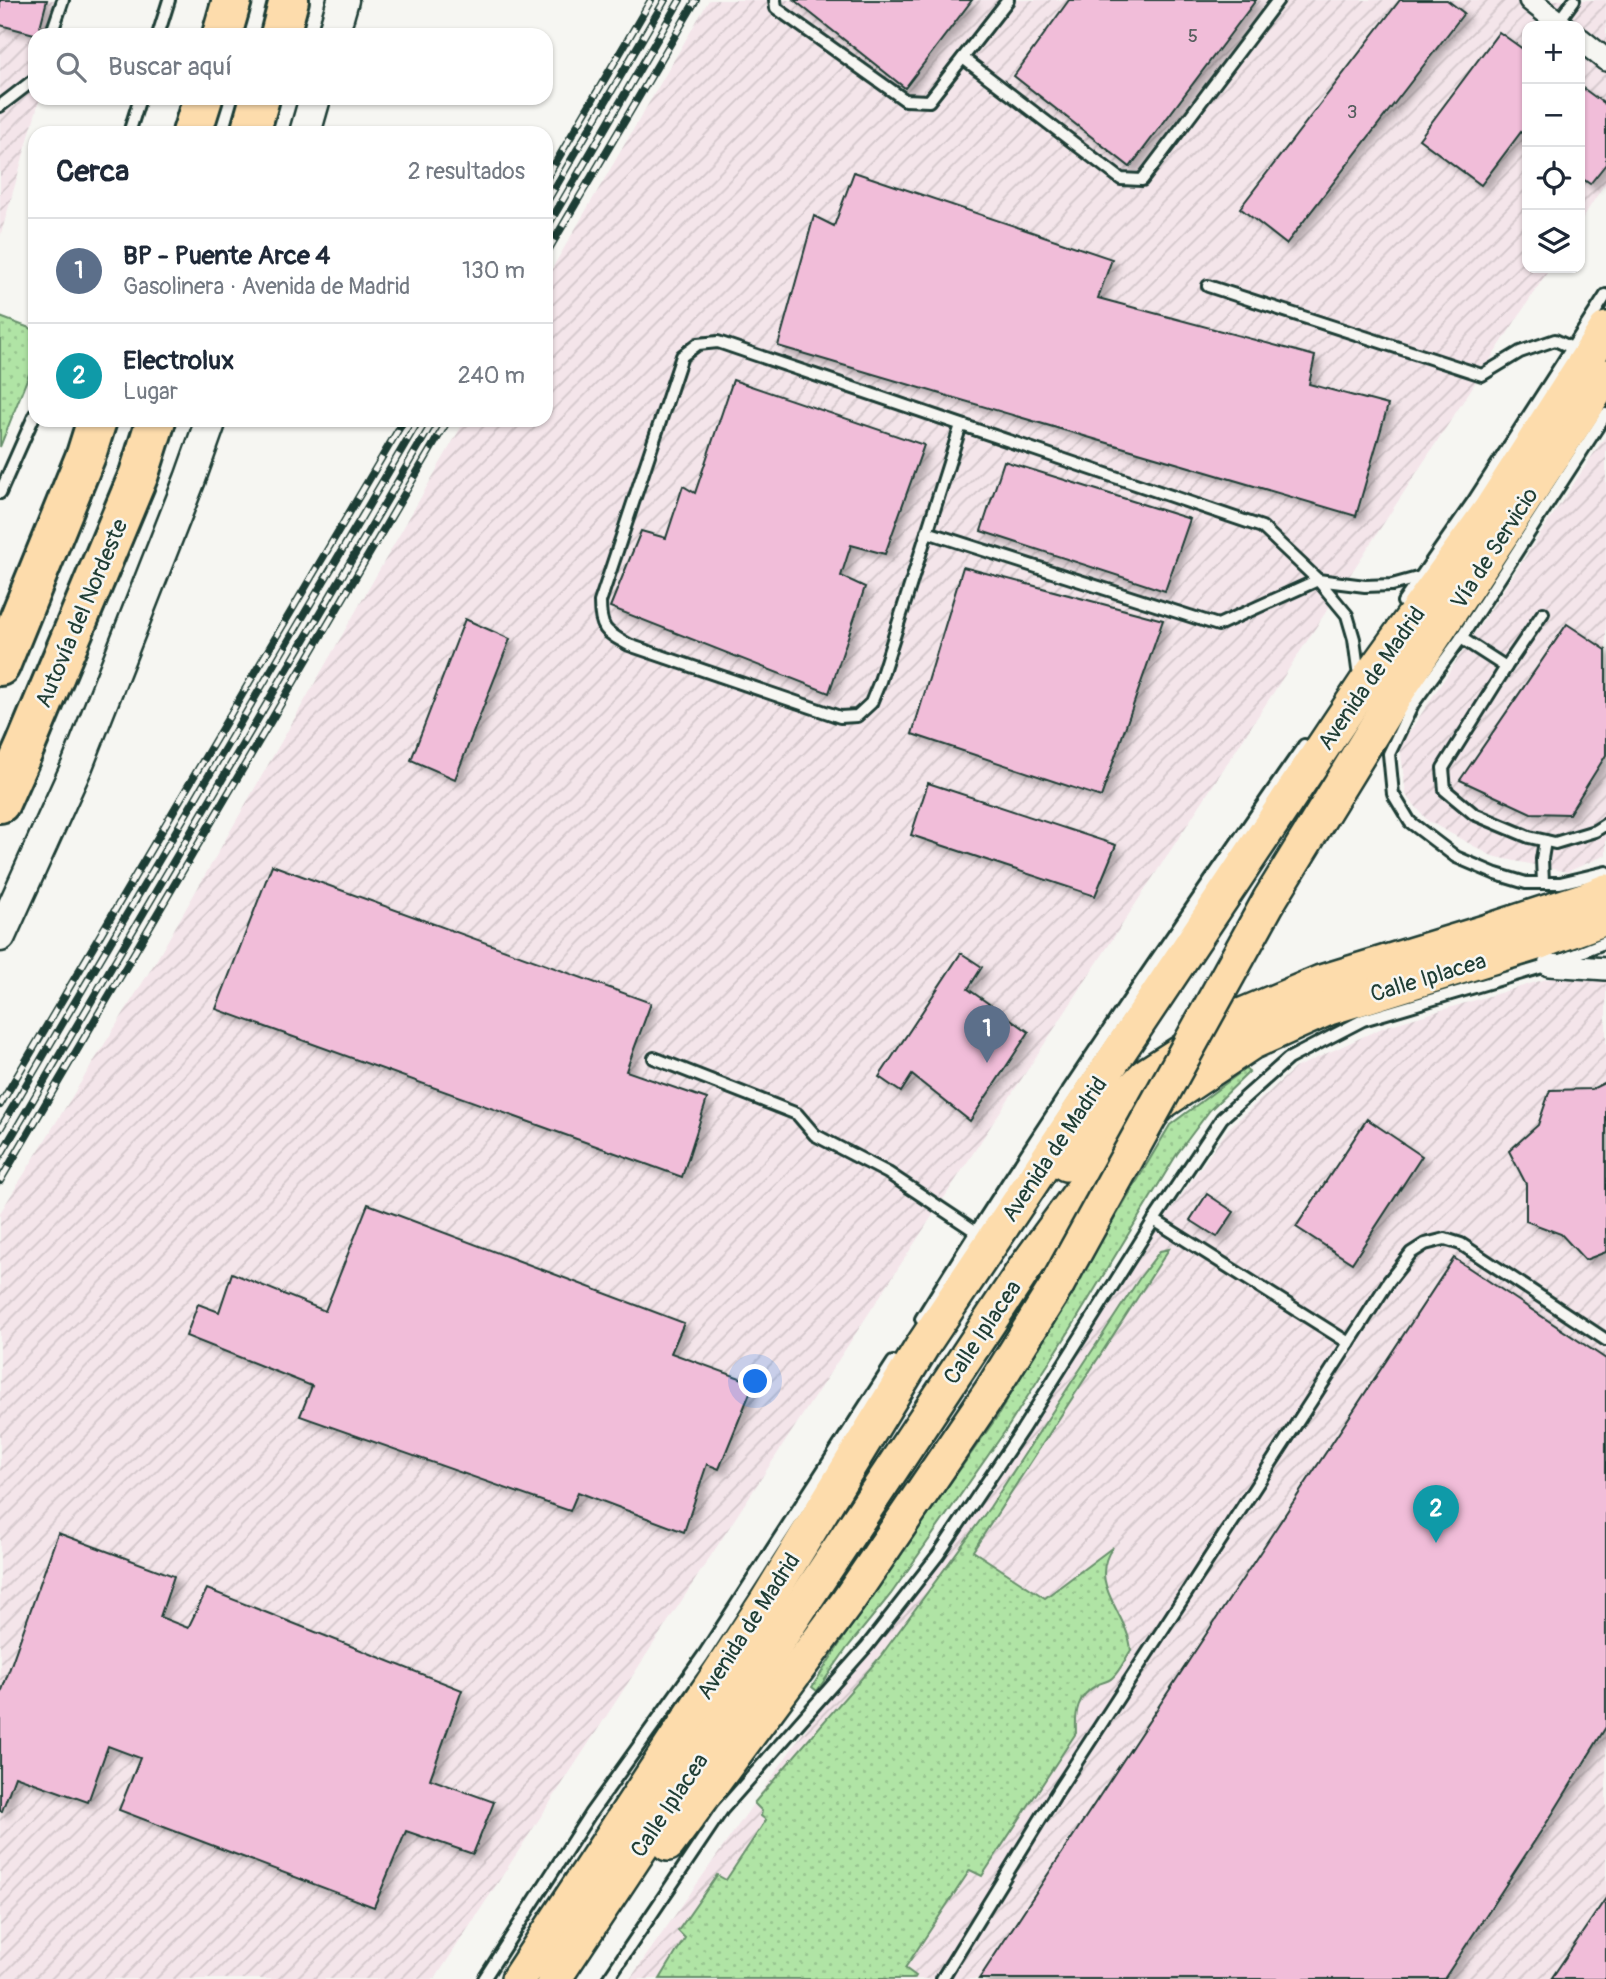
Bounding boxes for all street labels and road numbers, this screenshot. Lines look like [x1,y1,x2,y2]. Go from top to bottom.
street label: Vía de Servicio [1444,482,1545,615]
street label: Autovía del Nordeste [29,514,135,712]
street label: Avenida de Madrid [1311,601,1432,756]
street label: Calle Iplacea [1367,946,1489,1009]
street label: Avenida de Madrid [995,1071,1114,1227]
street label: Calle Iplacea [937,1275,1028,1390]
street label: Avenida de Madrid [690,1548,807,1705]
street label: Calle Iplacea [624,1748,715,1863]

